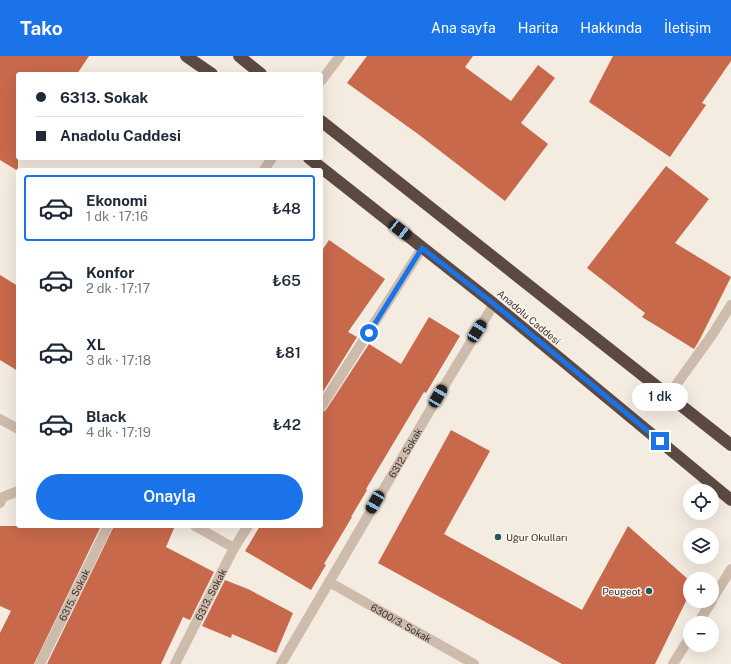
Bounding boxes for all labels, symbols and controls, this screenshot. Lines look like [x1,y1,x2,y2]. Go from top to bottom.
text: Tako [20,17,63,39]
text: Ana sayfa [431,20,496,36]
text: Harita [518,20,558,36]
text: Hakkında [580,20,642,36]
text: İletişim [664,20,711,36]
text: 6313. Sokak [60,89,148,106]
text: Anadolu Caddesi [60,127,181,144]
icon: car [38,190,74,226]
text: Ekonomi [86,192,147,209]
text: ₺48 [272,200,301,217]
text: 1 dk · 17:16 [86,209,148,224]
car [387,218,413,242]
icon: car [38,262,74,298]
text: Konfor [86,264,134,281]
text: ₺65 [272,272,301,289]
text: 2 dk · 17:17 [86,281,150,296]
street label: Anadolu Caddesi [495,287,563,347]
car [466,318,488,344]
route start [360,324,378,342]
icon: car [38,334,74,370]
text: XL [86,336,105,353]
text: ₺81 [276,344,301,361]
text: 3 dk · 17:18 [86,353,151,368]
car [427,383,449,409]
callout: 1 dk [632,383,688,411]
text: 1 dk [648,389,672,404]
icon: car [38,406,74,442]
text: Black [86,408,126,425]
text: ₺42 [273,416,301,433]
text: 4 dk · 17:19 [86,425,151,440]
street label: 6312. Sokak [386,425,425,480]
route end [651,432,669,450]
button: Onayla [36,474,303,520]
map controls [683,484,719,652]
button: locate [683,484,719,520]
car [364,489,386,515]
button: layers [683,528,719,564]
place label: Uğur Okulları [506,531,567,543]
marker: Uğur Okulları [493,532,503,542]
street label: 6313. Sokak [192,566,229,622]
street label: 6315. Sokak [56,567,92,623]
button: + [683,572,719,608]
place label: Peugeot [602,585,641,597]
marker: Peugeot [644,586,654,596]
street label: 6300/3. Sokak [369,601,434,645]
button: − [683,616,719,652]

